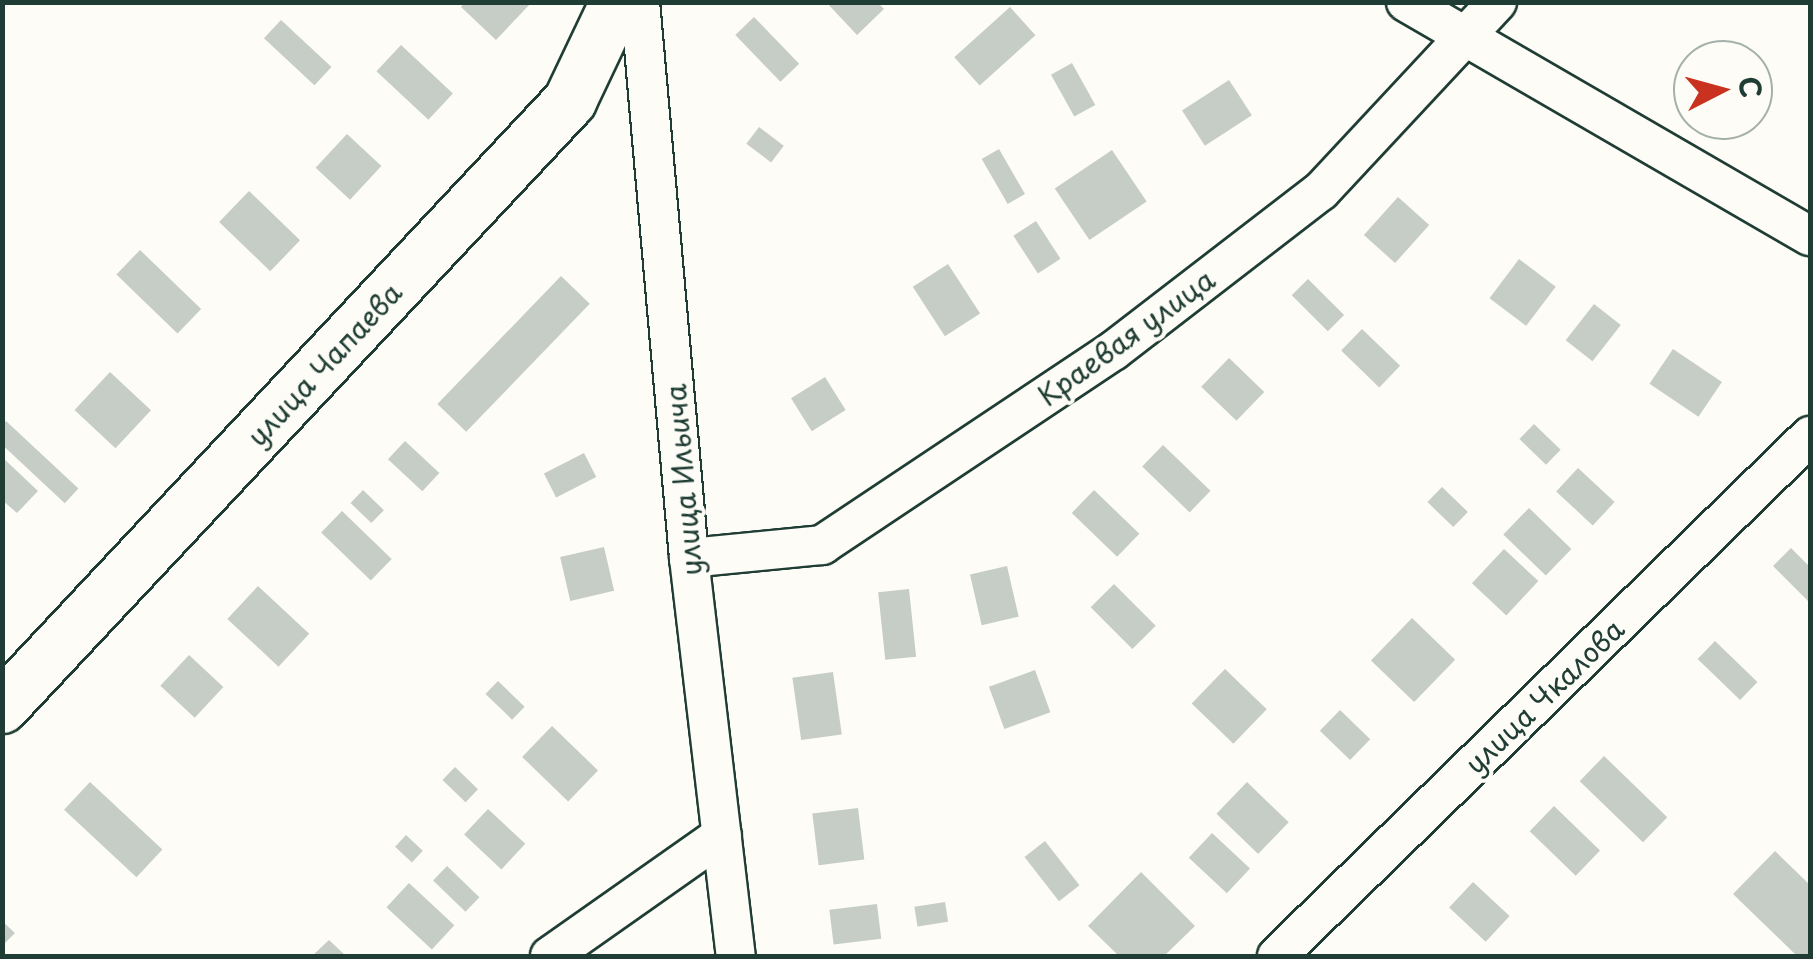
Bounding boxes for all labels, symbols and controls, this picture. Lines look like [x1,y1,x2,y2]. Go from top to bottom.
north arrow [1673,40,1773,140]
text: С [1729,74,1774,100]
street label: Краевая улица [1031,261,1221,413]
street label: улица Чапаева [239,275,409,453]
street label: улица Ильича [658,382,708,578]
street label: улица Чкалова [1457,611,1631,781]

